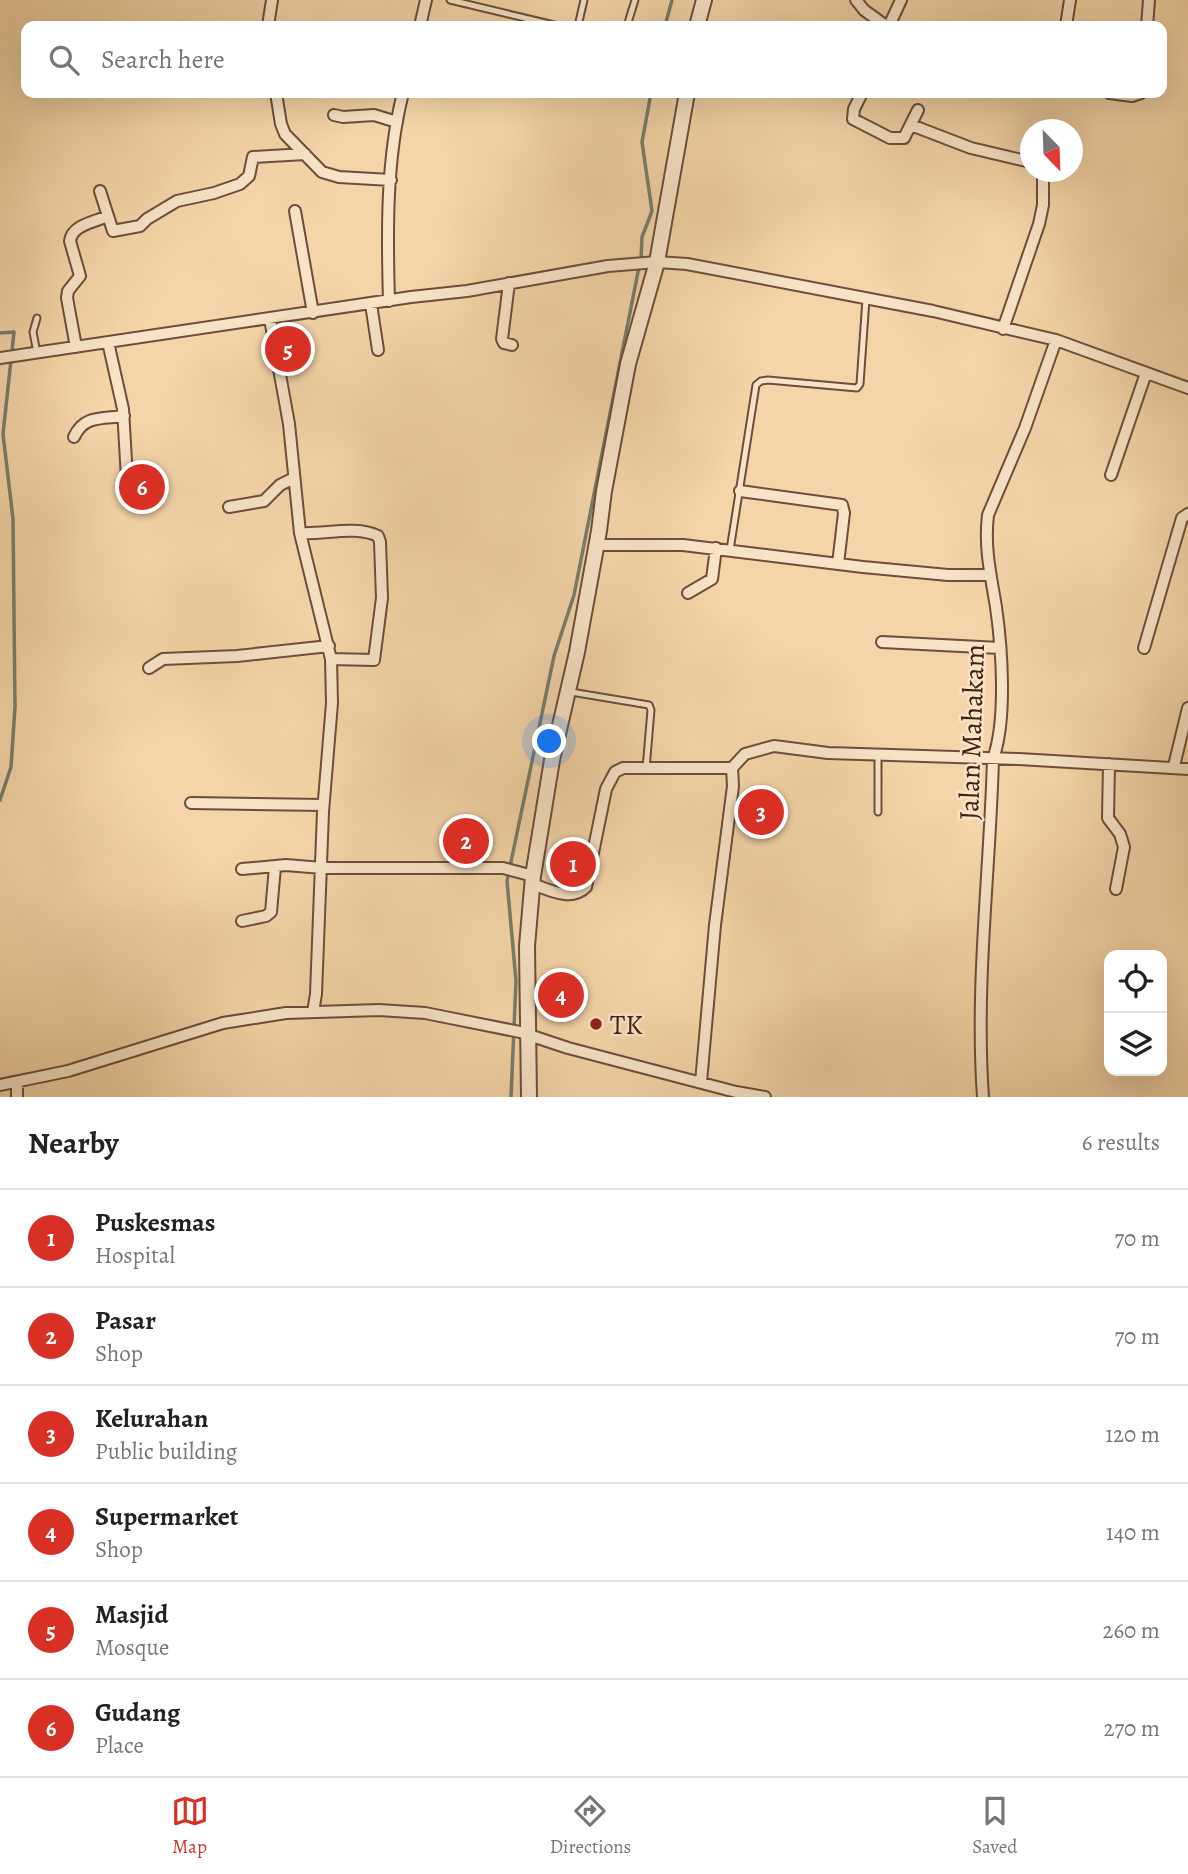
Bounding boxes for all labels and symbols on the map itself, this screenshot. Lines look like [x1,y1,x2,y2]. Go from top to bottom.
north arrow [1020,119,1083,182]
pin: 5 [265,323,311,375]
pin: 6 [119,461,165,513]
street label: Jalan Mahakam [950,643,994,821]
your location [532,724,566,758]
pin: 3 [738,786,784,838]
pin: 2 [443,815,489,867]
pin: 1 [550,838,596,890]
pin: 4 [538,969,584,1021]
place label: TK [610,1006,643,1044]
marker: TK [588,1016,604,1032]

